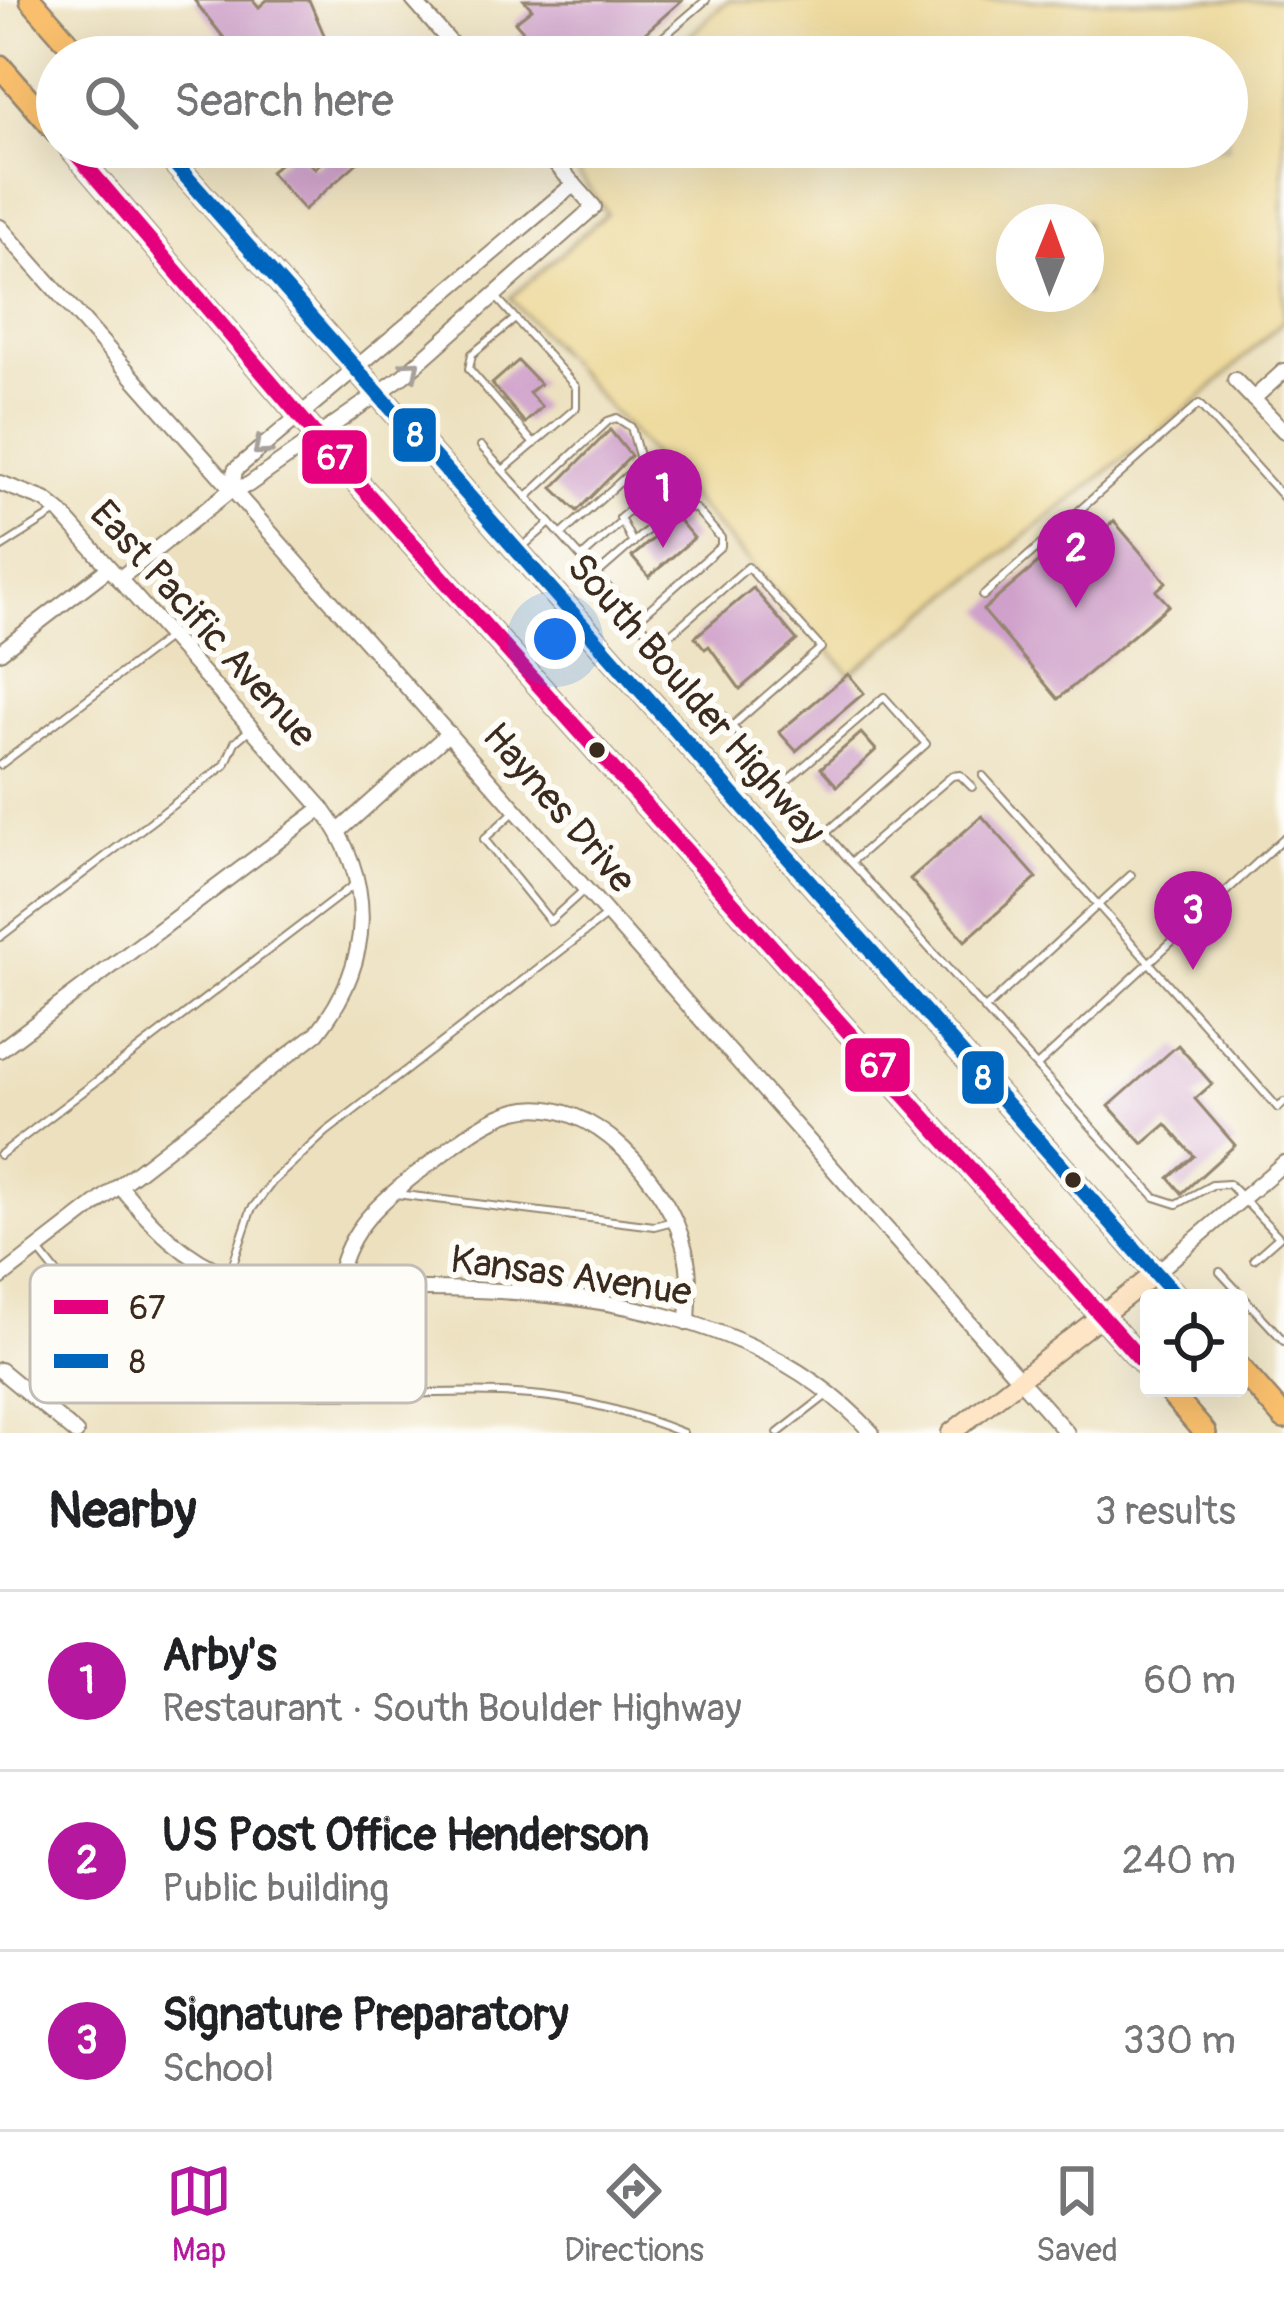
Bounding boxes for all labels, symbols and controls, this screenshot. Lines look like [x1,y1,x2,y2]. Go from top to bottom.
search box [36,36,1248,168]
icon: search [78,69,144,135]
text: Search here [174,74,394,130]
north arrow [996,204,1104,312]
one-way arrow [398,360,420,382]
line badge: 8 [391,406,438,464]
text: 8 [407,415,424,456]
line badge: 67 [300,428,369,486]
one-way arrow [253,434,275,456]
text: 67 [317,438,354,479]
pin: 1 [624,449,702,548]
street label: East Pacific Avenue [79,490,327,758]
pin: 2 [1037,509,1115,608]
street label: South Boulder Highway [556,543,836,855]
your location [525,609,585,669]
street label: Haynes Drive [472,713,646,903]
unlabelled marker [586,739,608,761]
pin: 3 [1154,871,1232,970]
line badge: 67 [843,1036,912,1094]
text: 67 [860,1046,897,1087]
line badge: 8 [960,1049,1006,1106]
text: 8 [975,1058,992,1099]
unlabelled marker [1062,1169,1084,1191]
street label: Kansas Avenue [447,1235,695,1317]
legend [30,1265,426,1403]
text: 67 [129,1288,165,1329]
map controls [1140,1289,1248,1397]
button: locate [1140,1289,1248,1397]
text: 8 [129,1342,146,1383]
text: Nearby [48,1479,196,1543]
text: 3 results [1095,1487,1236,1536]
text: Arby's [162,1628,277,1684]
text: 1 [79,1656,95,1705]
text: 60 m [1144,1656,1236,1705]
text: Restaurant · South Boulder Highway [162,1684,742,1733]
text: US Post Office Henderson [162,1808,649,1864]
text: 2 [76,1836,98,1885]
text: 240 m [1122,1836,1236,1885]
text: Public building [162,1864,389,1913]
text: Signature Preparatory [162,1988,569,2044]
text: 3 [76,2016,98,2065]
text: 330 m [1123,2016,1236,2065]
text: School [162,2044,274,2093]
tab: Map [166,2158,232,2271]
tab: Directions [564,2158,704,2271]
tab: Saved [1036,2158,1118,2271]

